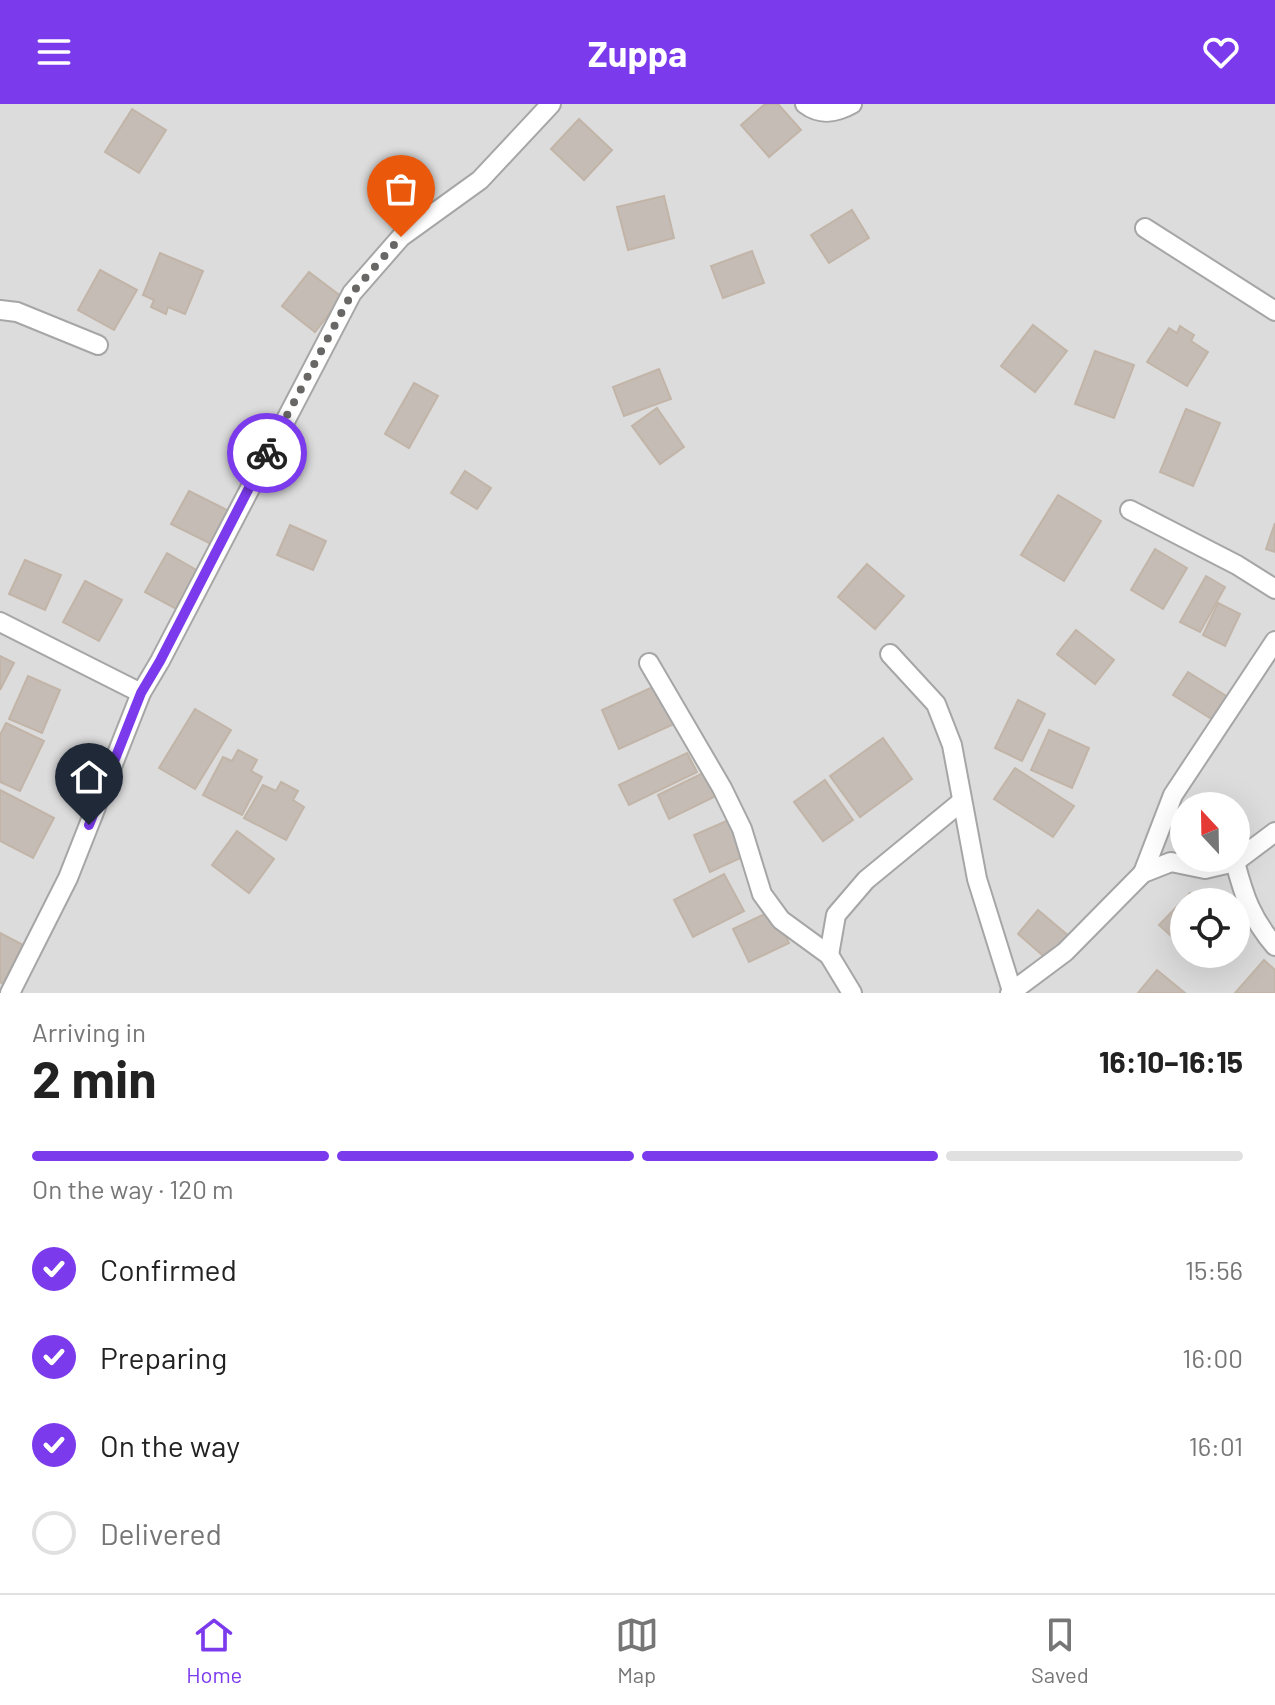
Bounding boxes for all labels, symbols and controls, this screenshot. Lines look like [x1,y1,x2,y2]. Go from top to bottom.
icon: menu [32,30,76,74]
icon: heart [1199,30,1243,74]
text: Zuppa [588,31,687,74]
pin [367,155,435,237]
icon: bag [379,167,423,211]
courier [227,413,307,493]
icon: bike [245,431,289,475]
pin [55,743,123,825]
icon: home [67,755,111,799]
north arrow [1170,792,1250,872]
map controls [1170,792,1250,968]
button: locate [1170,888,1250,968]
text: Arriving in [32,1016,146,1047]
text: 16:10–16:15 [1099,1043,1243,1079]
text: 2 min [32,1046,157,1108]
text: On the way · 120 m [32,1173,234,1204]
icon: check [32,1247,76,1291]
text: Confirmed [100,1251,237,1287]
text: 15:56 [1185,1254,1243,1285]
icon: check [32,1335,76,1379]
text: Preparing [100,1339,227,1375]
text: 16:00 [1182,1342,1243,1373]
icon: check [32,1423,76,1467]
text: On the way [100,1427,240,1463]
text: 16:01 [1189,1430,1243,1461]
text: Delivered [100,1515,222,1551]
tab: Home [186,1613,242,1687]
tab: Map [615,1613,659,1687]
tab: Saved [1031,1613,1089,1687]

